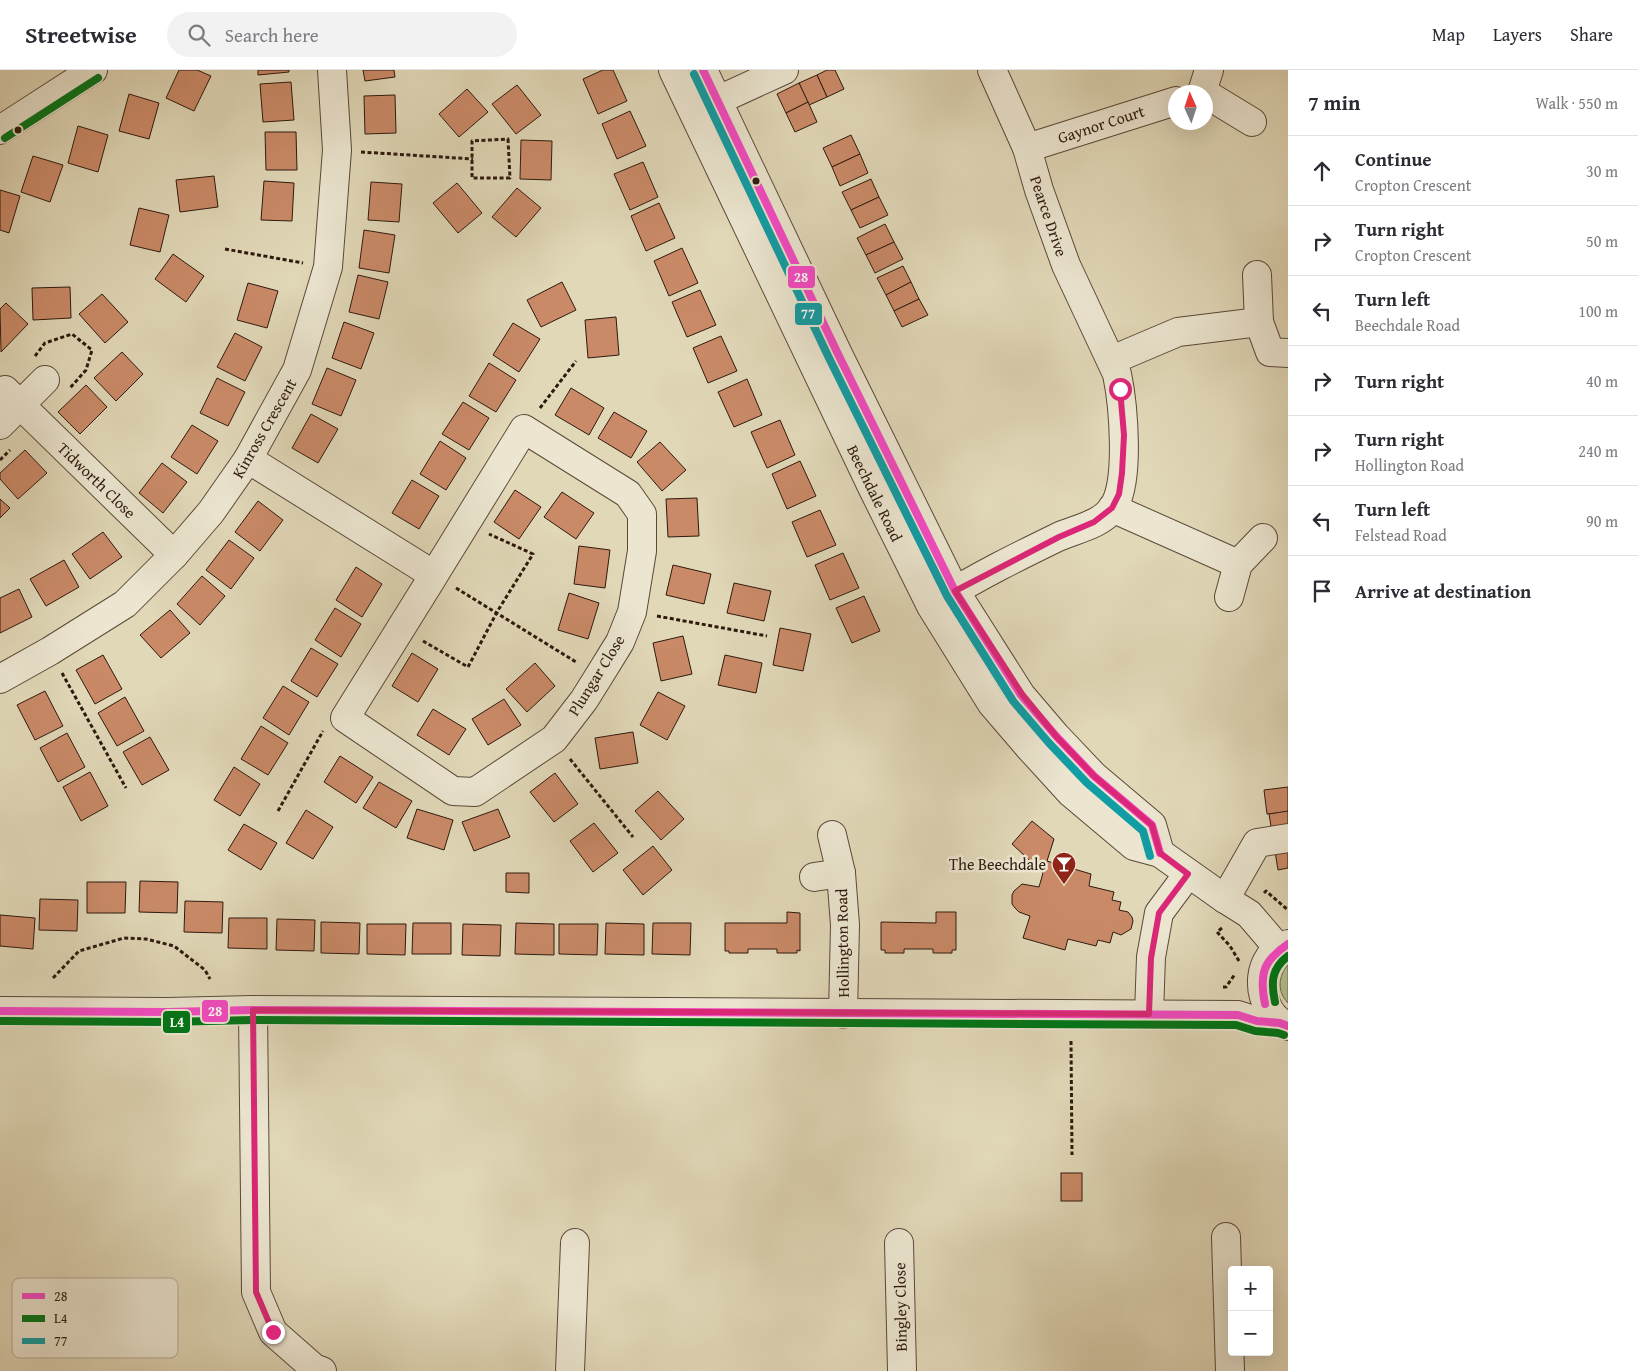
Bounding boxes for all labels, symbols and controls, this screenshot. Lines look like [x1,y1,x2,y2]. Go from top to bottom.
search box [167,12,517,57]
text: Streetwise [25,17,137,52]
icon: search [185,21,213,49]
text: Search here [225,21,319,49]
text: Map [1432,21,1465,48]
text: Layers [1493,21,1542,48]
text: Share [1570,21,1613,48]
north arrow [1168,85,1213,130]
text: 7 min [1308,87,1360,118]
text: Walk · 550 m [1535,91,1618,115]
street label: Gaynor Court [1055,99,1148,149]
unlabelled marker [13,125,23,135]
text: Continue [1355,145,1432,173]
icon: ahead [1308,157,1336,185]
text: 30 m [1586,159,1618,183]
street label: Pearce Drive [1024,172,1074,260]
text: Cropton Crescent [1355,173,1471,197]
unlabelled marker [751,176,761,186]
text: Turn right [1355,215,1444,243]
icon: right [1308,227,1336,255]
text: 50 m [1586,229,1618,253]
text: Cropton Crescent [1355,243,1471,267]
line badge: 28 [787,265,816,289]
text: 28 [794,267,808,287]
text: Turn left [1355,285,1430,313]
icon: left [1308,297,1336,325]
text: 100 m [1578,299,1618,323]
line badge: 77 [794,302,823,326]
text: 77 [801,304,815,324]
text: Beechdale Road [1355,313,1460,337]
icon: right [1308,367,1336,395]
text: Turn right [1355,367,1444,395]
text: 40 m [1586,369,1618,393]
street label: Kinross Crescent [226,373,303,482]
route start [1109,378,1132,401]
text: Turn right [1355,425,1444,453]
street label: Tidworth Close [52,436,142,524]
icon: right [1308,437,1336,465]
text: 240 m [1578,439,1618,463]
street label: Beechdale Road [841,441,909,546]
text: Hollington Road [1355,453,1464,477]
text: Turn left [1355,495,1430,523]
icon: left [1308,507,1336,535]
text: 90 m [1586,509,1618,533]
text: Felstead Road [1355,523,1447,547]
icon: arrive [1308,577,1336,605]
text: Arrive at destination [1355,577,1531,605]
street label: Plungar Close [562,630,630,720]
bar icon: The Beechdale [1051,851,1077,885]
place label: The Beechdale [949,852,1046,876]
street label: Hollington Road [829,888,855,998]
line badge: 28 [201,999,229,1023]
text: 28 [208,1001,222,1021]
line badge: L4 [162,1010,191,1034]
text: L4 [170,1012,184,1032]
street label: Bingley Close [887,1262,913,1352]
map controls [1228,1266,1273,1356]
button: + [1228,1266,1273,1311]
legend [12,1278,178,1358]
text: 28 [54,1286,68,1306]
text: L4 [54,1308,68,1328]
button: − [1228,1311,1273,1356]
route end [262,1321,285,1344]
text: 77 [54,1331,68,1351]

